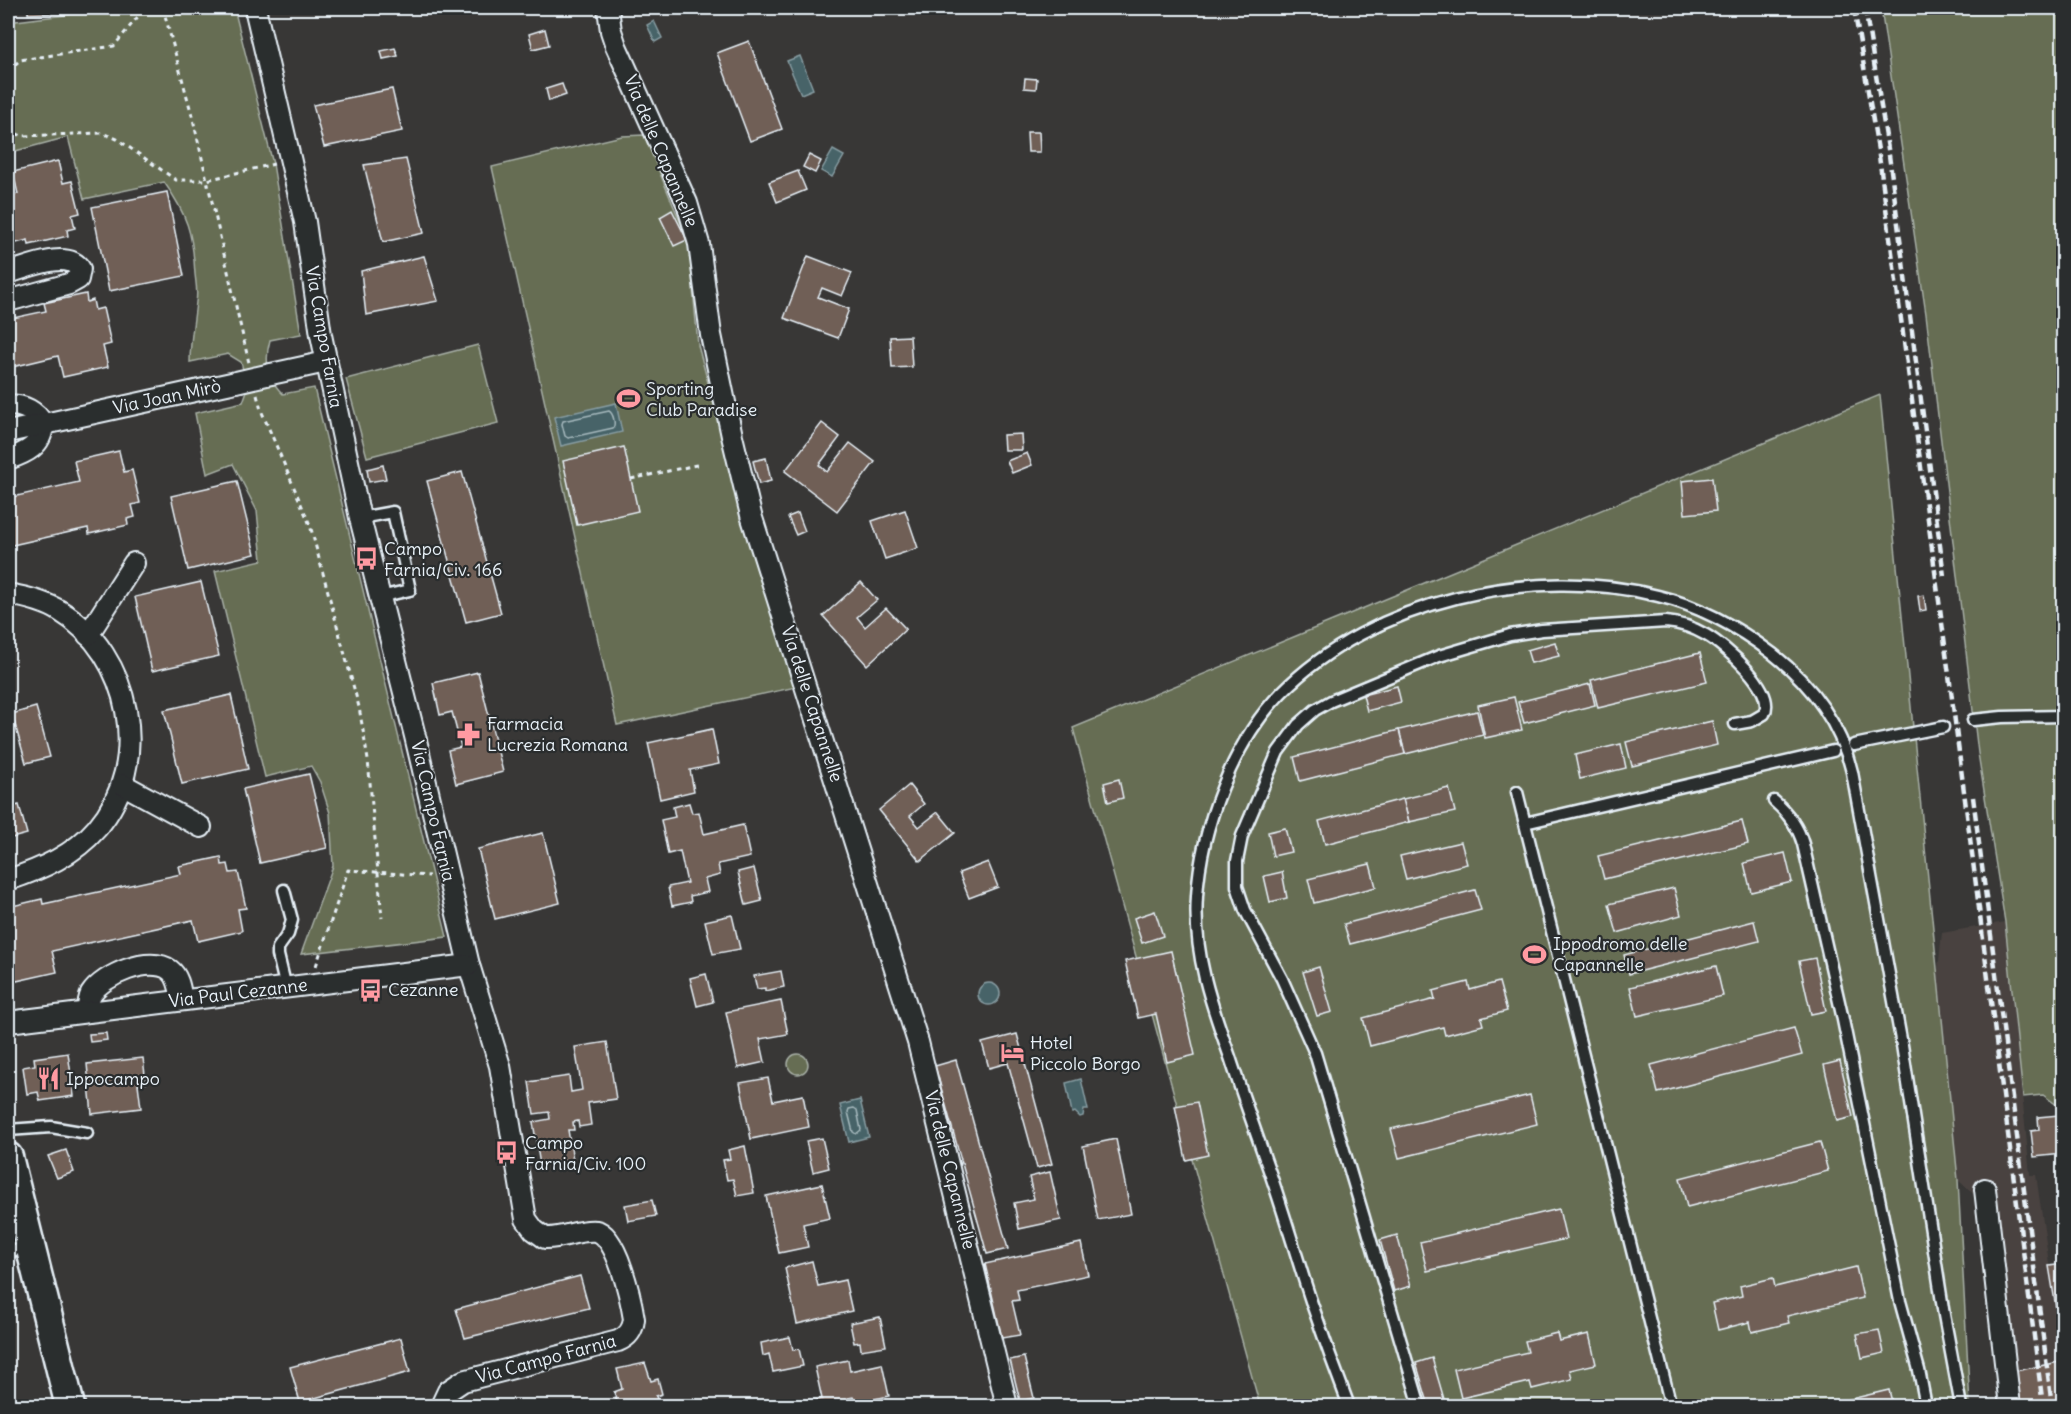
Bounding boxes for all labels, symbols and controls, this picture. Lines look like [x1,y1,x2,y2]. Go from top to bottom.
street label: Via delle Capannelle [619,71,704,230]
street label: Via Campo Farnia [301,264,348,410]
street label: Via Joan Mirò [111,374,223,419]
place label: Sporting Club Paradise [646,377,757,421]
sports icon: Sporting Club Paradise [615,386,641,412]
place label: Campo Farnia/Civ. 166 [384,537,502,581]
bus stop icon: Campo Farnia/Civ. 166 [353,546,379,572]
street label: Via delle Capannelle [776,623,849,785]
place label: Farmacia Lucrezia Romana [487,712,628,756]
pharmacy icon: Farmacia Lucrezia Romana [456,721,482,747]
street label: Via Campo Farnia [406,738,461,884]
place label: Ippodromo delle Capannelle [1553,932,1687,976]
sports icon: Ippodromo delle Capannelle [1522,941,1548,967]
street label: Via Paul Cezanne [167,973,309,1012]
bus stop icon: Cezanne [357,977,383,1003]
place label: Cezanne [388,978,458,1001]
place label: Hotel Piccolo Borgo [1030,1031,1141,1075]
hotel icon: Hotel Piccolo Borgo [999,1040,1025,1066]
restaurant icon: Ippocampo [35,1066,61,1092]
place label: Ippocampo [66,1067,160,1090]
street label: Via delle Capannelle [920,1088,981,1252]
place label: Campo Farnia/Civ. 100 [525,1131,646,1175]
bus stop icon: Campo Farnia/Civ. 100 [494,1140,520,1166]
street label: Via Campo Farnia [473,1329,618,1388]

